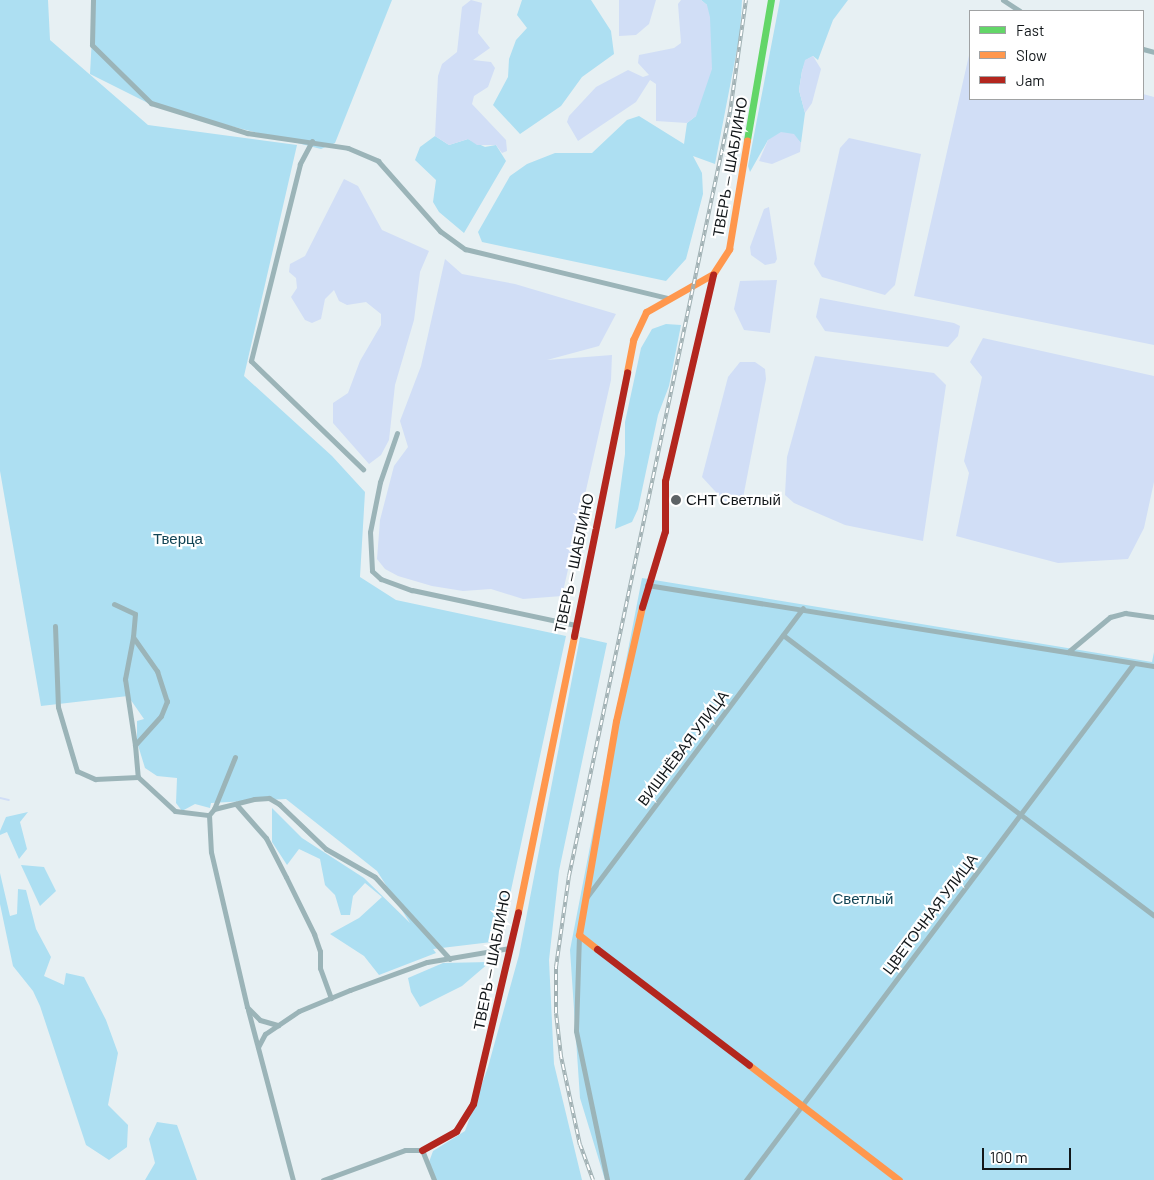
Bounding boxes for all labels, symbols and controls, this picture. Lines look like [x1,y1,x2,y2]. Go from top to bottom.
legend [969,10,1144,100]
text: Fast [1016,21,1044,39]
text: Slow [1016,46,1047,64]
text: Jam [1016,71,1045,89]
street label: ТВЕРЬ — ШАБЛИНО [709,96,751,238]
place label: СНТ Светлый [686,491,781,509]
street label: ТВЕРЬ — ШАБЛИНО [550,492,598,634]
marker: СНТ Светлый [670,494,682,506]
park label: Тверца [153,530,203,548]
street label: ВИШНЁВАЯ УЛИЦА [634,687,732,809]
street label: ЦВЕТОЧНАЯ УЛИЦА [879,850,981,978]
street label: ТВЕРЬ — ШАБЛИНО [470,889,514,1031]
park label: Светлый [833,890,893,908]
scale bar [984,1138,1073,1170]
text: 100 m [990,1148,1028,1166]

